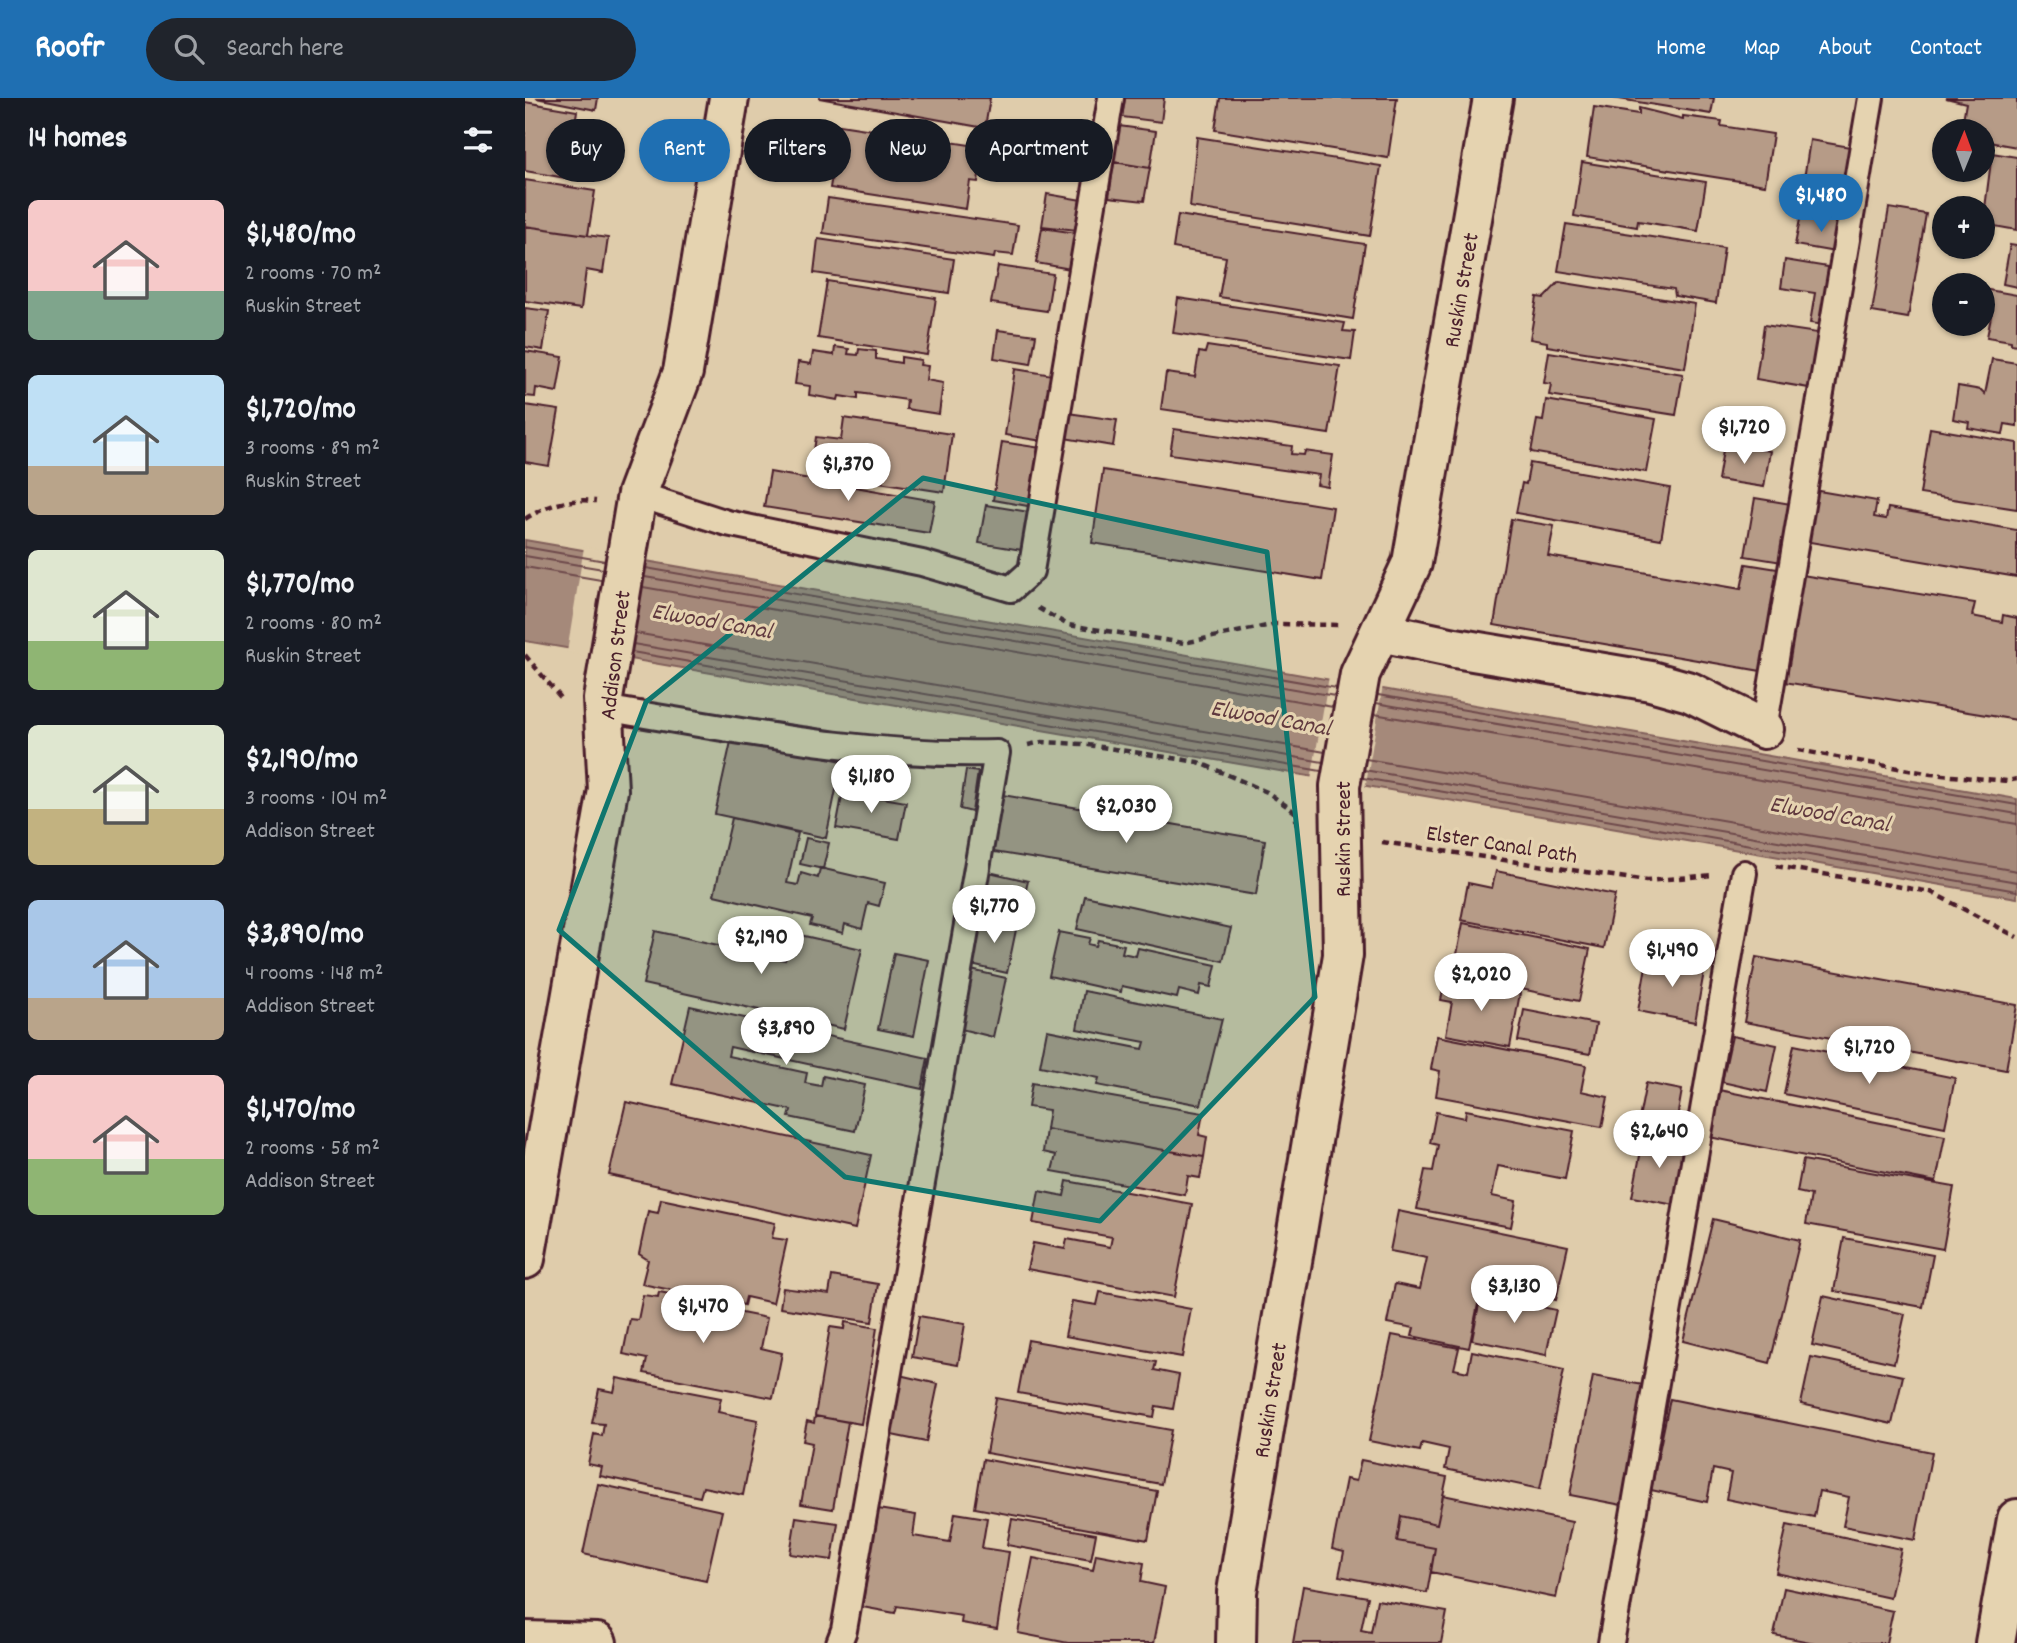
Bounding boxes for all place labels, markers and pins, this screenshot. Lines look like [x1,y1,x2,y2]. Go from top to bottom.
pin: $1,480 [1764,174,1878,234]
pin: $1,720 [1687,406,1801,466]
pin: $1,370 [791,444,905,503]
pin: $1,180 [814,756,928,815]
pin: $2,030 [1069,786,1183,845]
pin: $1,770 [937,886,1051,945]
pin: $2,190 [704,916,818,976]
pin: $1,490 [1615,930,1729,989]
pin: $2,020 [1424,954,1538,1013]
pin: $3,890 [729,1007,843,1067]
pin: $1,720 [1812,1026,1926,1086]
pin: $2,640 [1602,1110,1716,1170]
pin: $3,130 [1457,1266,1571,1325]
pin: $1,470 [646,1286,760,1345]

